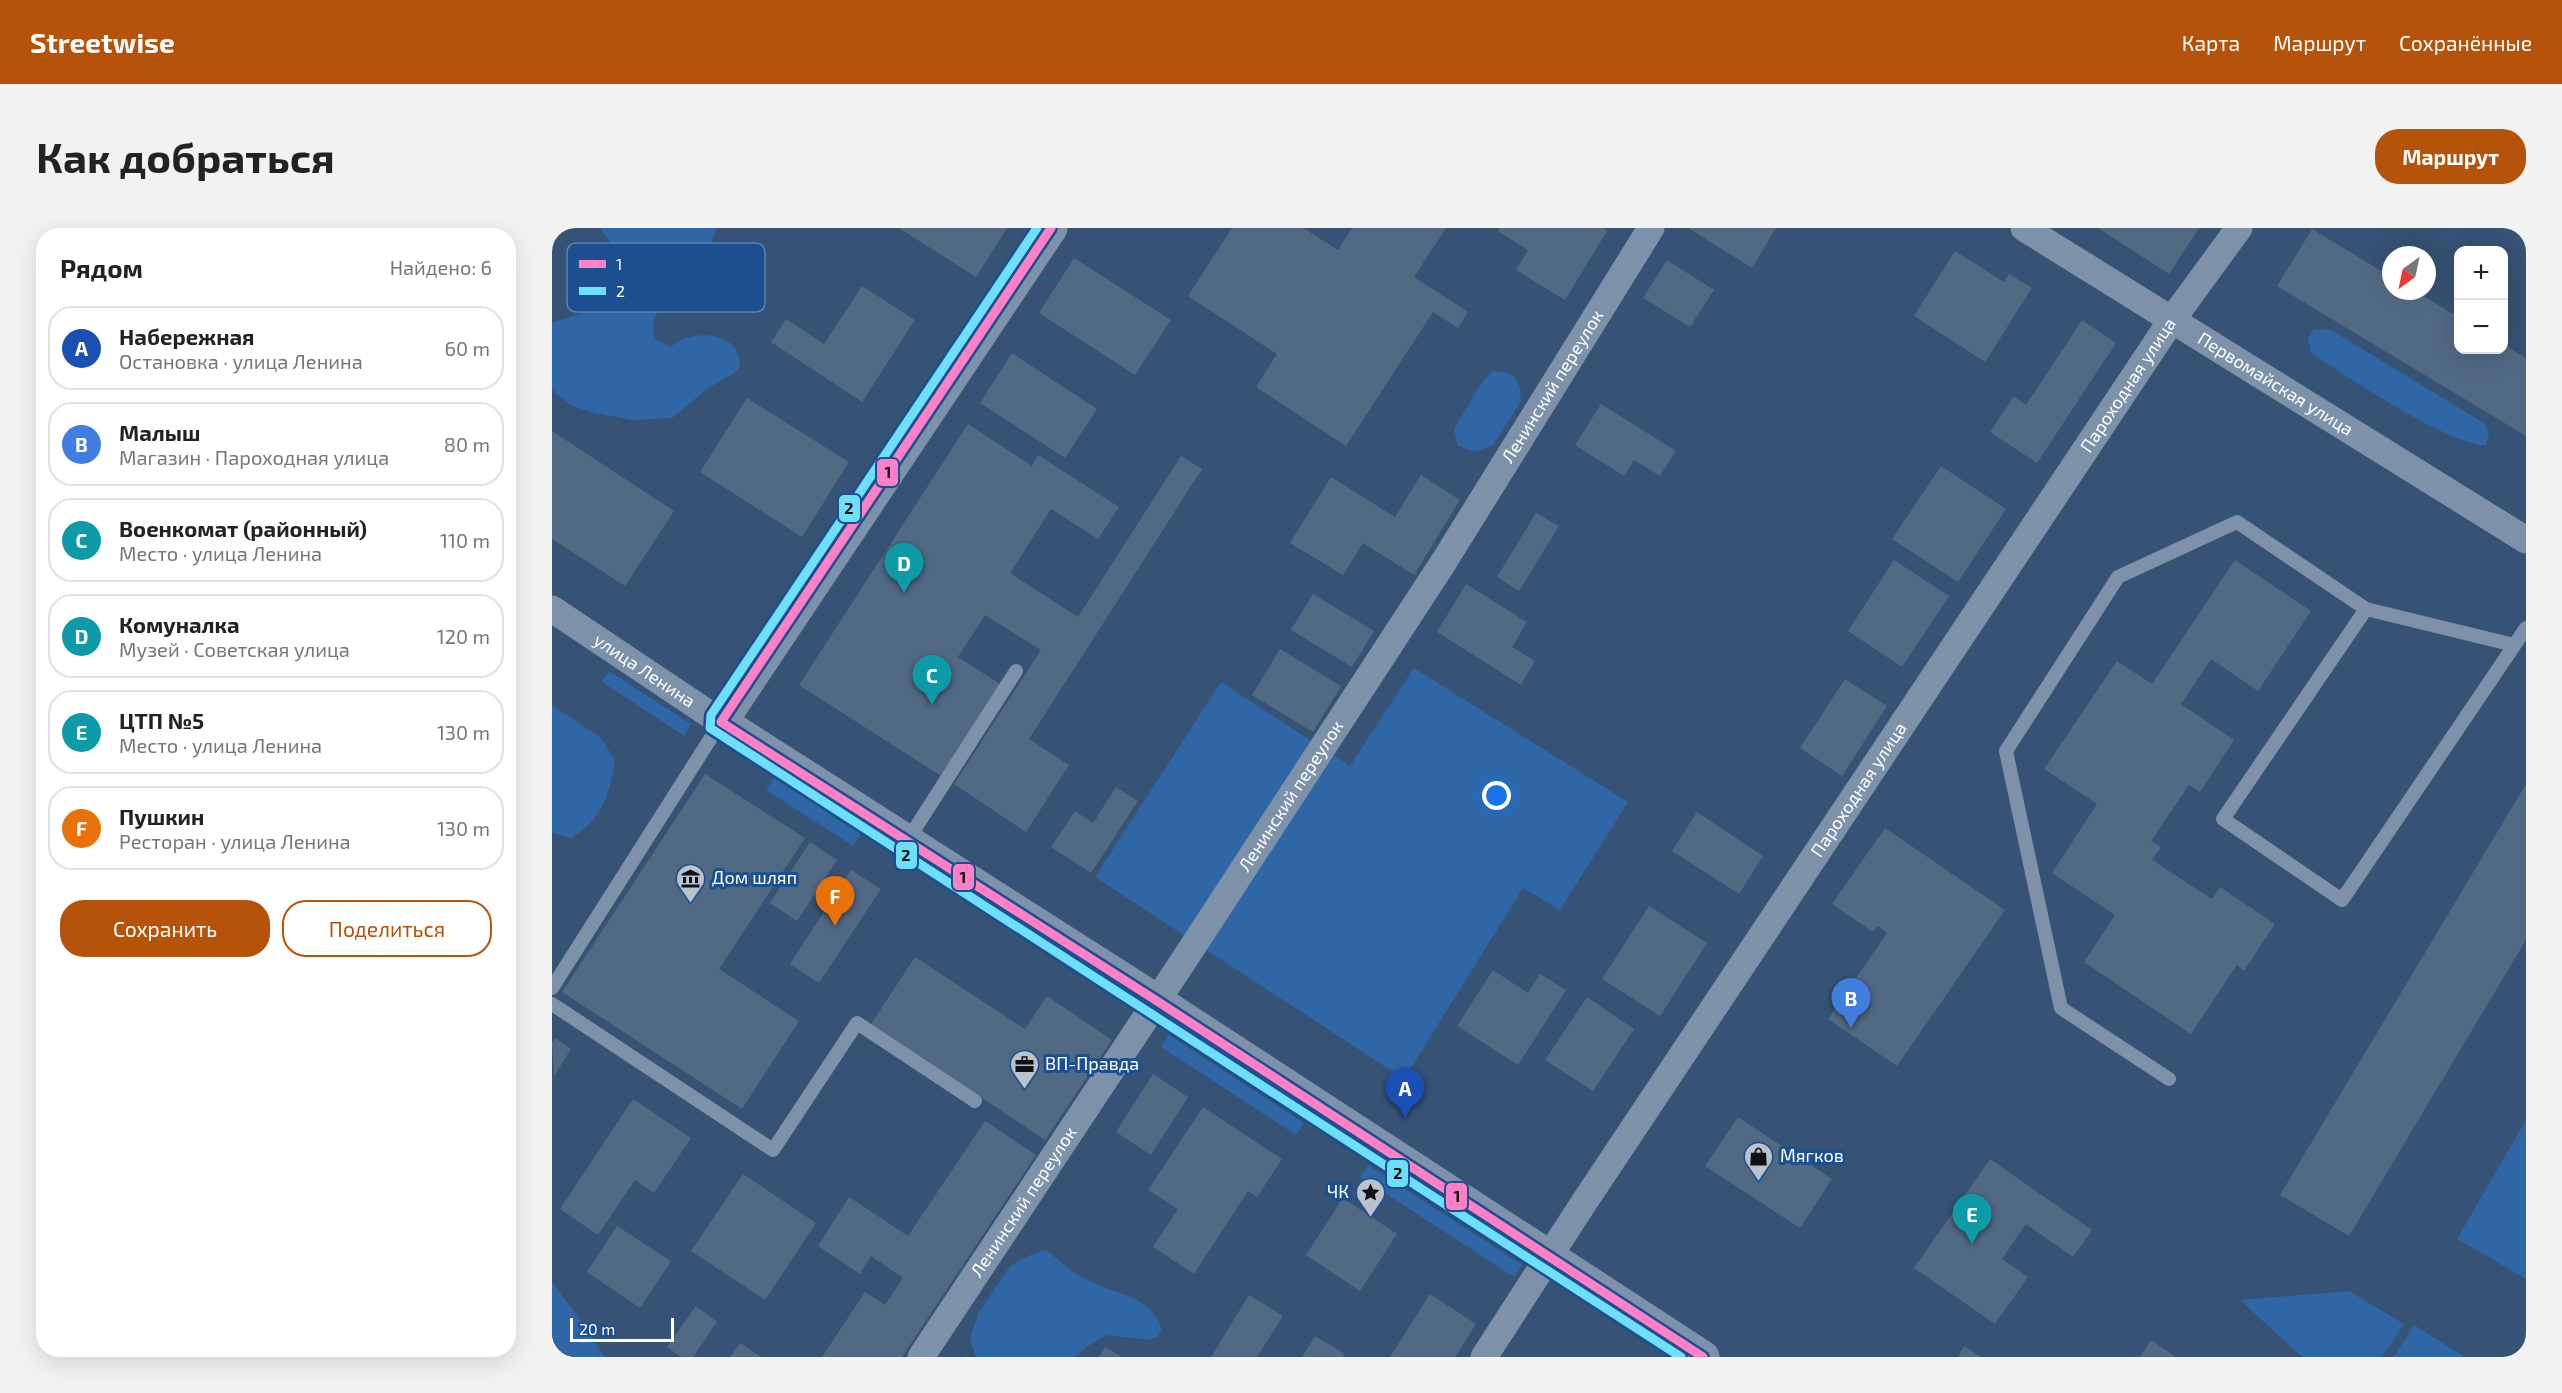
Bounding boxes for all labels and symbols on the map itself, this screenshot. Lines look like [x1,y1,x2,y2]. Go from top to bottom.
legend [567,243,765,312]
north arrow [2382,246,2436,300]
text: 1 [616,254,622,273]
text: 2 [616,281,625,300]
street label: Ленинский переулок [1496,305,1608,467]
street label: Пароходная улица [2075,313,2180,456]
street label: Первомайская улица [2194,327,2358,440]
line badge: 1 [876,458,899,487]
text: 1 [885,462,891,481]
line badge: 2 [838,494,861,523]
text: 2 [844,498,854,517]
pin: D [884,544,924,593]
street label: улица Ленина [590,628,700,712]
pin: C [912,656,952,705]
street label: Ленинский переулок [1233,715,1348,875]
street label: Пароходная улица [1805,718,1911,861]
your location [1482,781,1511,810]
line badge: 2 [895,841,918,870]
text: 2 [901,845,911,864]
museum icon: Дом шляп [675,862,707,904]
line badge: 1 [952,863,975,891]
place label: Дом шляп [712,866,797,888]
text: 1 [960,867,966,886]
pin: F [816,876,854,926]
pin: B [1832,978,1870,1028]
office icon: ВП-Правда [1008,1048,1040,1090]
place label: ВП-Правда [1045,1052,1139,1074]
pin: A [1386,1068,1424,1118]
street label: Ленинский переулок [965,1122,1081,1281]
shop icon: Мягков [1743,1140,1775,1182]
place label: Мягков [1780,1144,1844,1166]
line badge: 2 [1386,1159,1409,1188]
text: 2 [1393,1163,1403,1182]
place icon: ЧК [1354,1176,1386,1218]
place label: ЧК [1327,1180,1349,1202]
line badge: 1 [1445,1182,1468,1211]
text: 1 [1454,1186,1460,1205]
pin: E [1952,1194,1992,1244]
scale bar [570,1315,674,1342]

